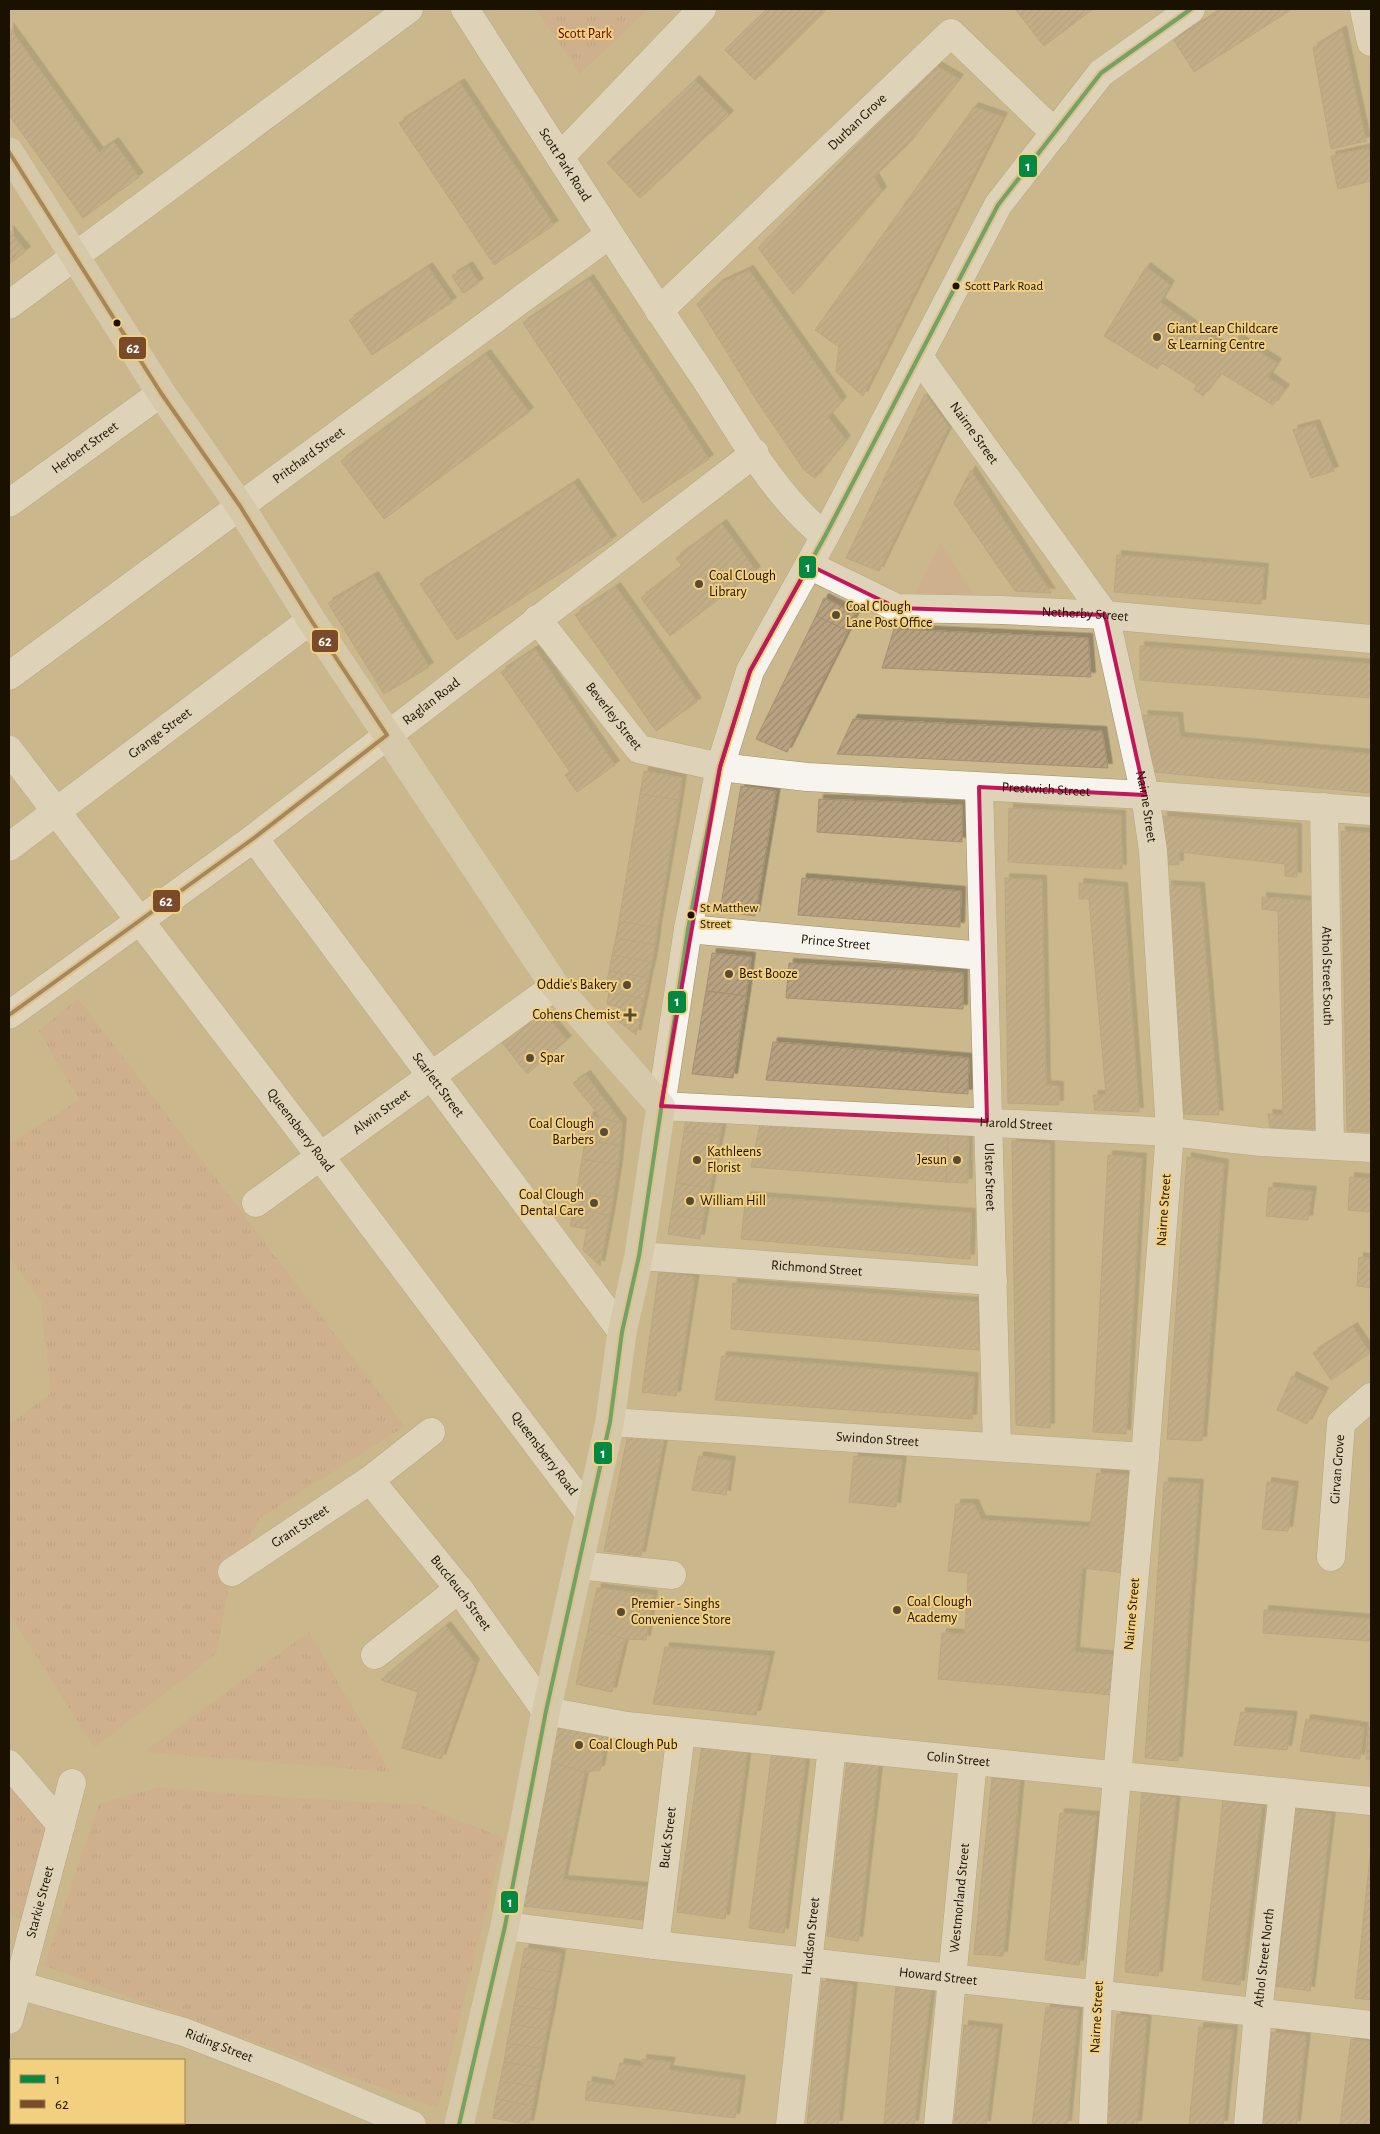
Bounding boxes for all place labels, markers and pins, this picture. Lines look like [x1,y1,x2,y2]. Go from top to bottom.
place label: Scott Park Road [965,280,1043,293]
marker: Scott Park Road [951,281,961,291]
unlabelled marker [112,318,122,328]
place label: Giant Leap Childcare & Learning Centre [1167,322,1278,352]
marker: Giant Leap Childcare & Learning Centre [1151,331,1163,343]
place label: Coal CLough Library [709,569,776,599]
marker: Coal CLough Library [693,578,705,590]
place label: Coal Clough Lane Post Office [846,600,932,630]
marker: Coal Clough Lane Post Office [830,609,842,621]
place label: St Matthew Street [700,902,759,931]
marker: St Matthew Street [686,910,696,920]
place label: Best Booze [739,967,798,981]
marker: Best Booze [723,968,735,980]
place label: Oddie's Bakery [537,978,617,992]
marker: Oddie's Bakery [621,979,633,991]
place label: Cohens Chemist [532,1008,621,1022]
marker: Cohens Chemist [624,1009,636,1021]
place label: Spar [540,1051,565,1065]
marker: Spar [524,1052,536,1064]
place label: Coal Clough Barbers [529,1117,594,1147]
marker: Coal Clough Barbers [598,1126,610,1138]
place label: Kathleens Florist [707,1145,762,1175]
place label: Jesun [917,1153,947,1167]
marker: Kathleens Florist [691,1154,703,1166]
marker: Jesun [951,1154,963,1166]
place label: Coal Clough Dental Care [519,1188,584,1218]
place label: William Hill [700,1194,766,1208]
marker: William Hill [684,1195,696,1207]
marker: Coal Clough Dental Care [588,1197,600,1209]
place label: Coal Clough Academy [907,1595,972,1625]
place label: Premier - Singhs Convenience Store [631,1597,731,1627]
marker: Coal Clough Academy [891,1604,903,1616]
marker: Premier - Singhs Convenience Store [615,1606,627,1618]
place label: Coal Clough Pub [589,1738,678,1752]
marker: Coal Clough Pub [573,1739,585,1751]

